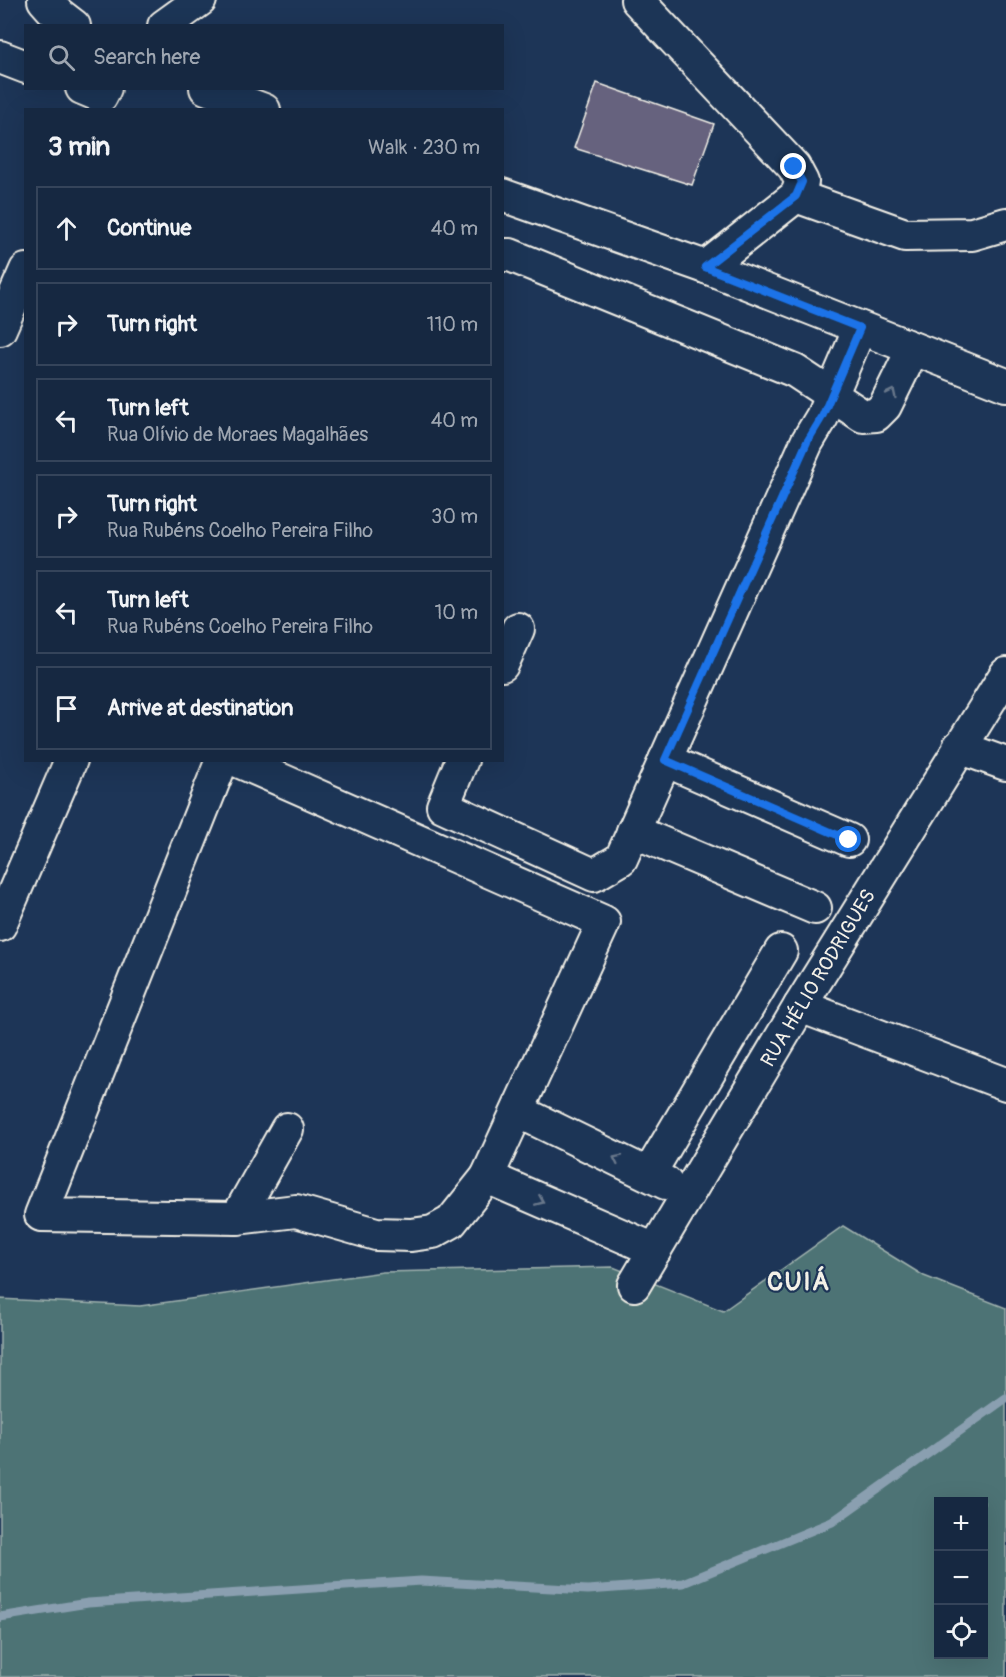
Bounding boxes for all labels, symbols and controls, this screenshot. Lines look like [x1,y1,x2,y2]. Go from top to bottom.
search box [24,24,504,90]
icon: search [45,41,78,74]
text: Search here [93,43,200,71]
text: 3 min [48,131,110,163]
text: Walk · 230 m [368,135,480,160]
route end [780,153,806,179]
icon: ahead [50,212,83,245]
text: Continue [107,214,191,242]
text: 40 m [431,216,478,241]
icon: right [50,308,83,341]
text: Turn right [107,310,197,338]
text: 110 m [427,312,478,337]
one-way arrow [885,389,896,399]
text: Turn left [107,394,189,422]
icon: left [50,404,83,437]
text: 40 m [431,408,478,433]
text: Rua Olívio de Moraes Magalhães [107,422,368,447]
text: Turn right [107,490,197,518]
icon: right [50,500,83,533]
text: 30 m [431,504,478,529]
text: Rua Rubéns Coelho Pereira Filho [107,518,373,543]
text: Turn left [107,586,189,614]
icon: left [50,596,83,629]
text: 10 m [434,600,478,625]
text: Rua Rubéns Coelho Pereira Filho [107,614,373,639]
icon: arrive [50,692,83,725]
text: Arrive at destination [107,694,293,722]
route start [835,826,861,852]
street label: RUA HÉLIO RODRIGUES [755,885,881,1071]
one-way arrow [613,1154,624,1166]
one-way arrow [534,1193,545,1205]
district label: CUIÁ [767,1266,831,1298]
map controls [934,1497,988,1659]
button: + [934,1497,988,1551]
button: − [934,1551,988,1605]
button: locate [934,1605,988,1659]

